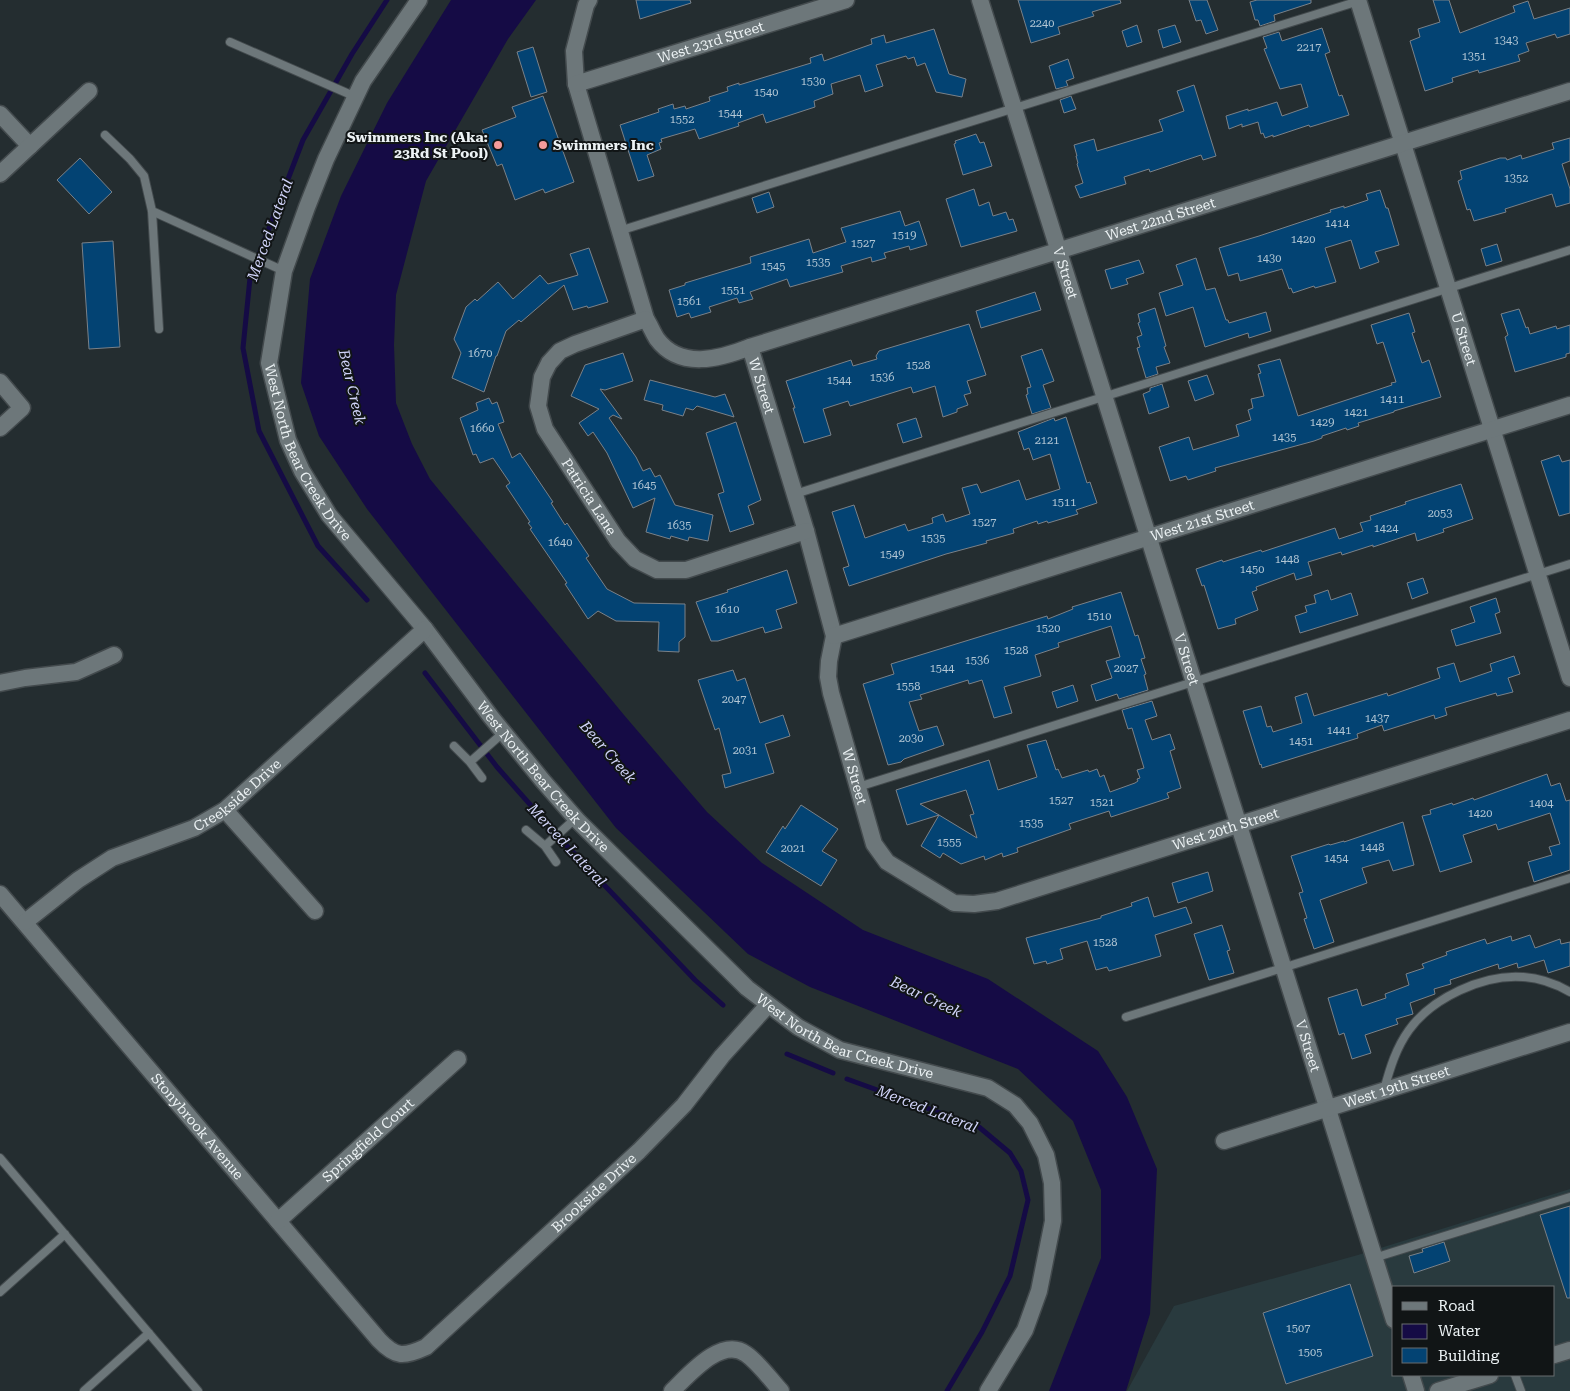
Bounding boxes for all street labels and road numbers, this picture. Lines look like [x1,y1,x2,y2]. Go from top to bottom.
street label: West 23rd Street [655,18,766,66]
street label: West 22nd Street [1104,194,1217,244]
street label: V Street [1050,245,1081,301]
street label: U Street [1448,310,1480,367]
street label: W Street [746,356,778,416]
street label: West North Bear Creek Drive [262,362,355,544]
street label: Patricia Lane [558,456,620,538]
street label: West 21st Street [1148,497,1256,544]
street label: V Street [1171,631,1202,687]
street label: West North Bear Creek Drive [474,698,613,856]
street label: W Street [839,746,870,806]
street label: Creekside Drive [191,755,284,835]
street label: West 20th Street [1170,805,1281,853]
street label: West North Bear Creek Drive [753,990,935,1082]
street label: V Street [1292,1018,1324,1074]
street label: West 19th Street [1342,1062,1452,1111]
street label: Stonybrook Avenue [148,1070,247,1183]
street label: Springfield Court [319,1095,417,1185]
street label: Brookside Drive [548,1150,639,1235]

